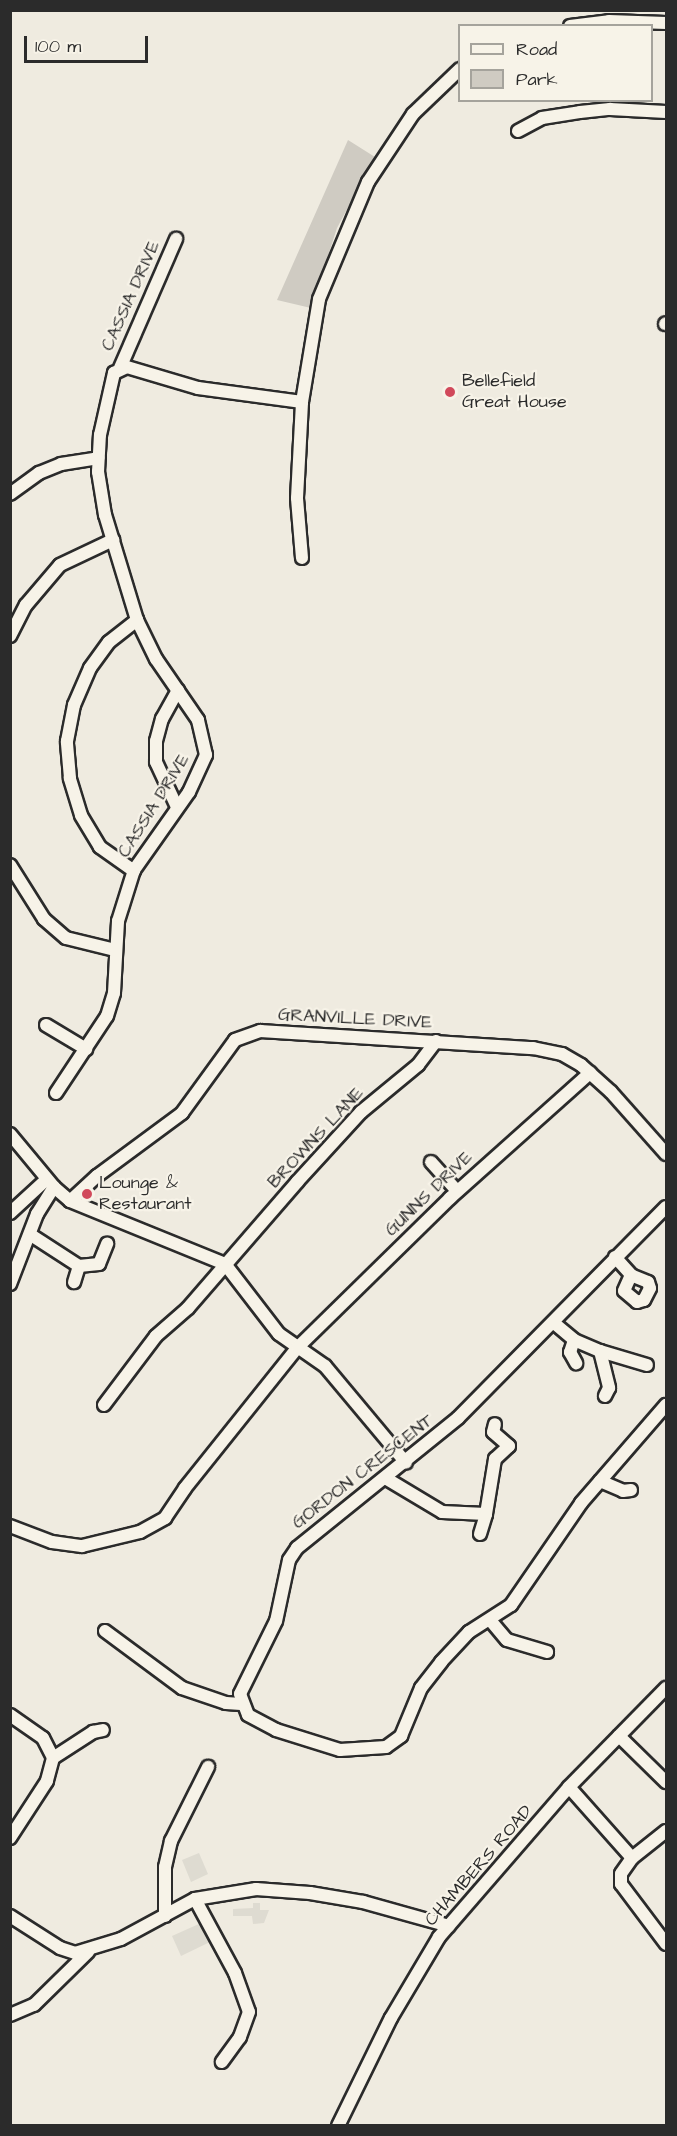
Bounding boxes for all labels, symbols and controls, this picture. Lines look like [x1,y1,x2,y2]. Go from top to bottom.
scale bar [27,24,152,62]
legend [458,24,653,102]
text: 100 m [35,34,81,59]
text: Road [516,37,557,62]
text: Park [516,67,558,92]
street label: CASSIA DRIVE [97,238,165,354]
place label: Bellefield Great House [462,371,567,413]
marker: Bellefield Great House [443,385,457,399]
street label: CASSIA DRIVE [114,750,194,862]
street label: GRANVILLE DRIVE [278,1004,432,1034]
street label: BROWNS LANE [264,1083,368,1193]
street label: GUNNS DRIVE [381,1147,477,1241]
place label: Lounge & Restaurant [99,1173,192,1216]
marker: Lounge & Restaurant [80,1187,94,1201]
street label: GORDON CRESCENT [288,1410,438,1534]
street label: CHAMBERS ROAD [421,1801,537,1931]

